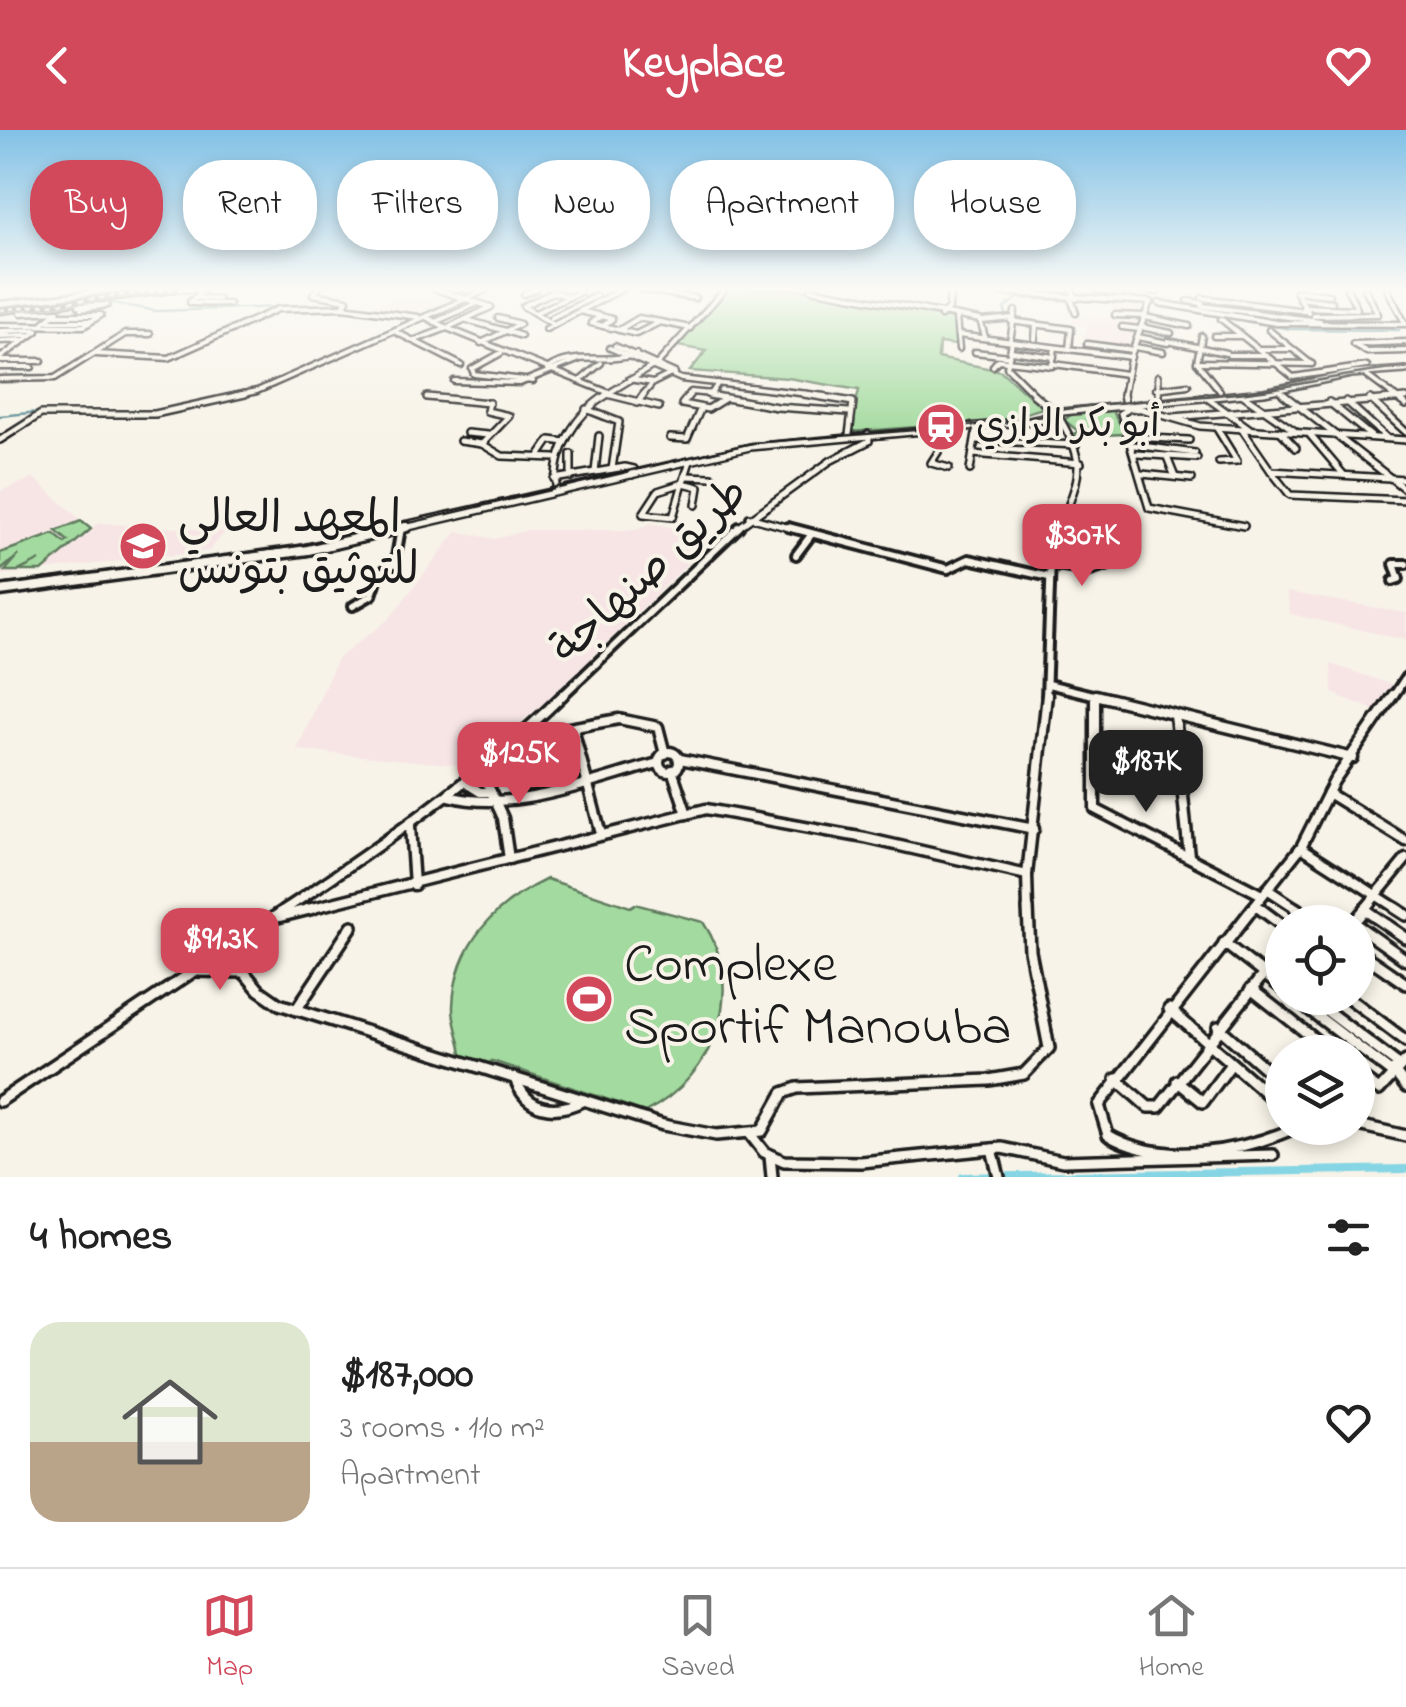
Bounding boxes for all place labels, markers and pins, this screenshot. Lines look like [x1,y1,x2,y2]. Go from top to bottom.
place label: أبو بكر الرازي [976,399,1160,455]
station icon: أبو بكر الرازي [915,401,967,453]
place label: المعهد العالي للتوثيق بتونس [178,487,419,605]
pin: $307K [1012,504,1152,589]
school or university icon: المعهد العالي للتوثيق بتونس [117,520,169,572]
pin: $125K [449,722,589,807]
pin: $187K [1076,730,1216,815]
pin: $91.3K [139,908,301,993]
place label: Complexe Sportif Manouba [624,927,1011,1070]
sports icon: Complexe Sportif Manouba [563,973,615,1025]

